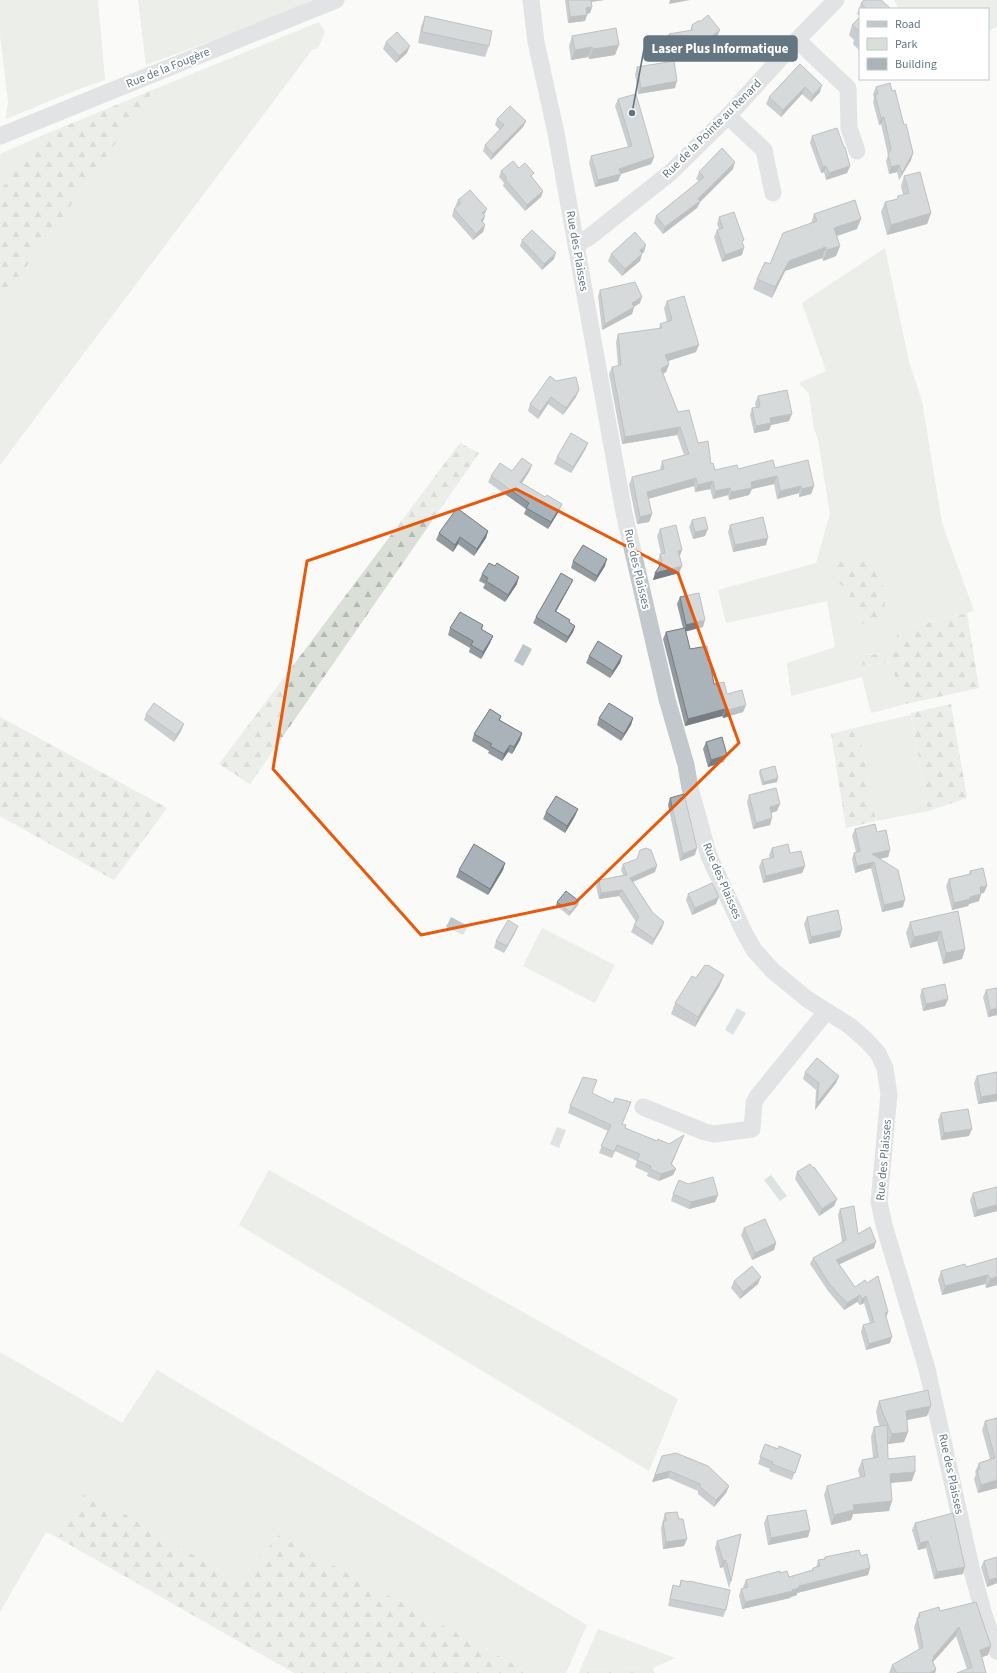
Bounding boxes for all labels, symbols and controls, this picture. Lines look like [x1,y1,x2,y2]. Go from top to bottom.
legend [859,8,989,80]
text: Road [895,16,921,33]
callout: Laser Plus Informatique [644,36,797,61]
text: Park [895,36,917,53]
text: Laser Plus Informatique [652,40,789,58]
street label: Rue de la Fougère [124,43,212,93]
text: Building [895,56,937,73]
street label: Rue de la Pointe au Renard [659,76,765,182]
street label: Rue des Plaisses [562,209,592,293]
street label: Rue des Plaisses [620,527,654,611]
street label: Rue des Plaisses [698,840,746,922]
street label: Rue des Plaisses [872,1119,896,1201]
street label: Rue des Plaisses [934,1432,968,1516]

